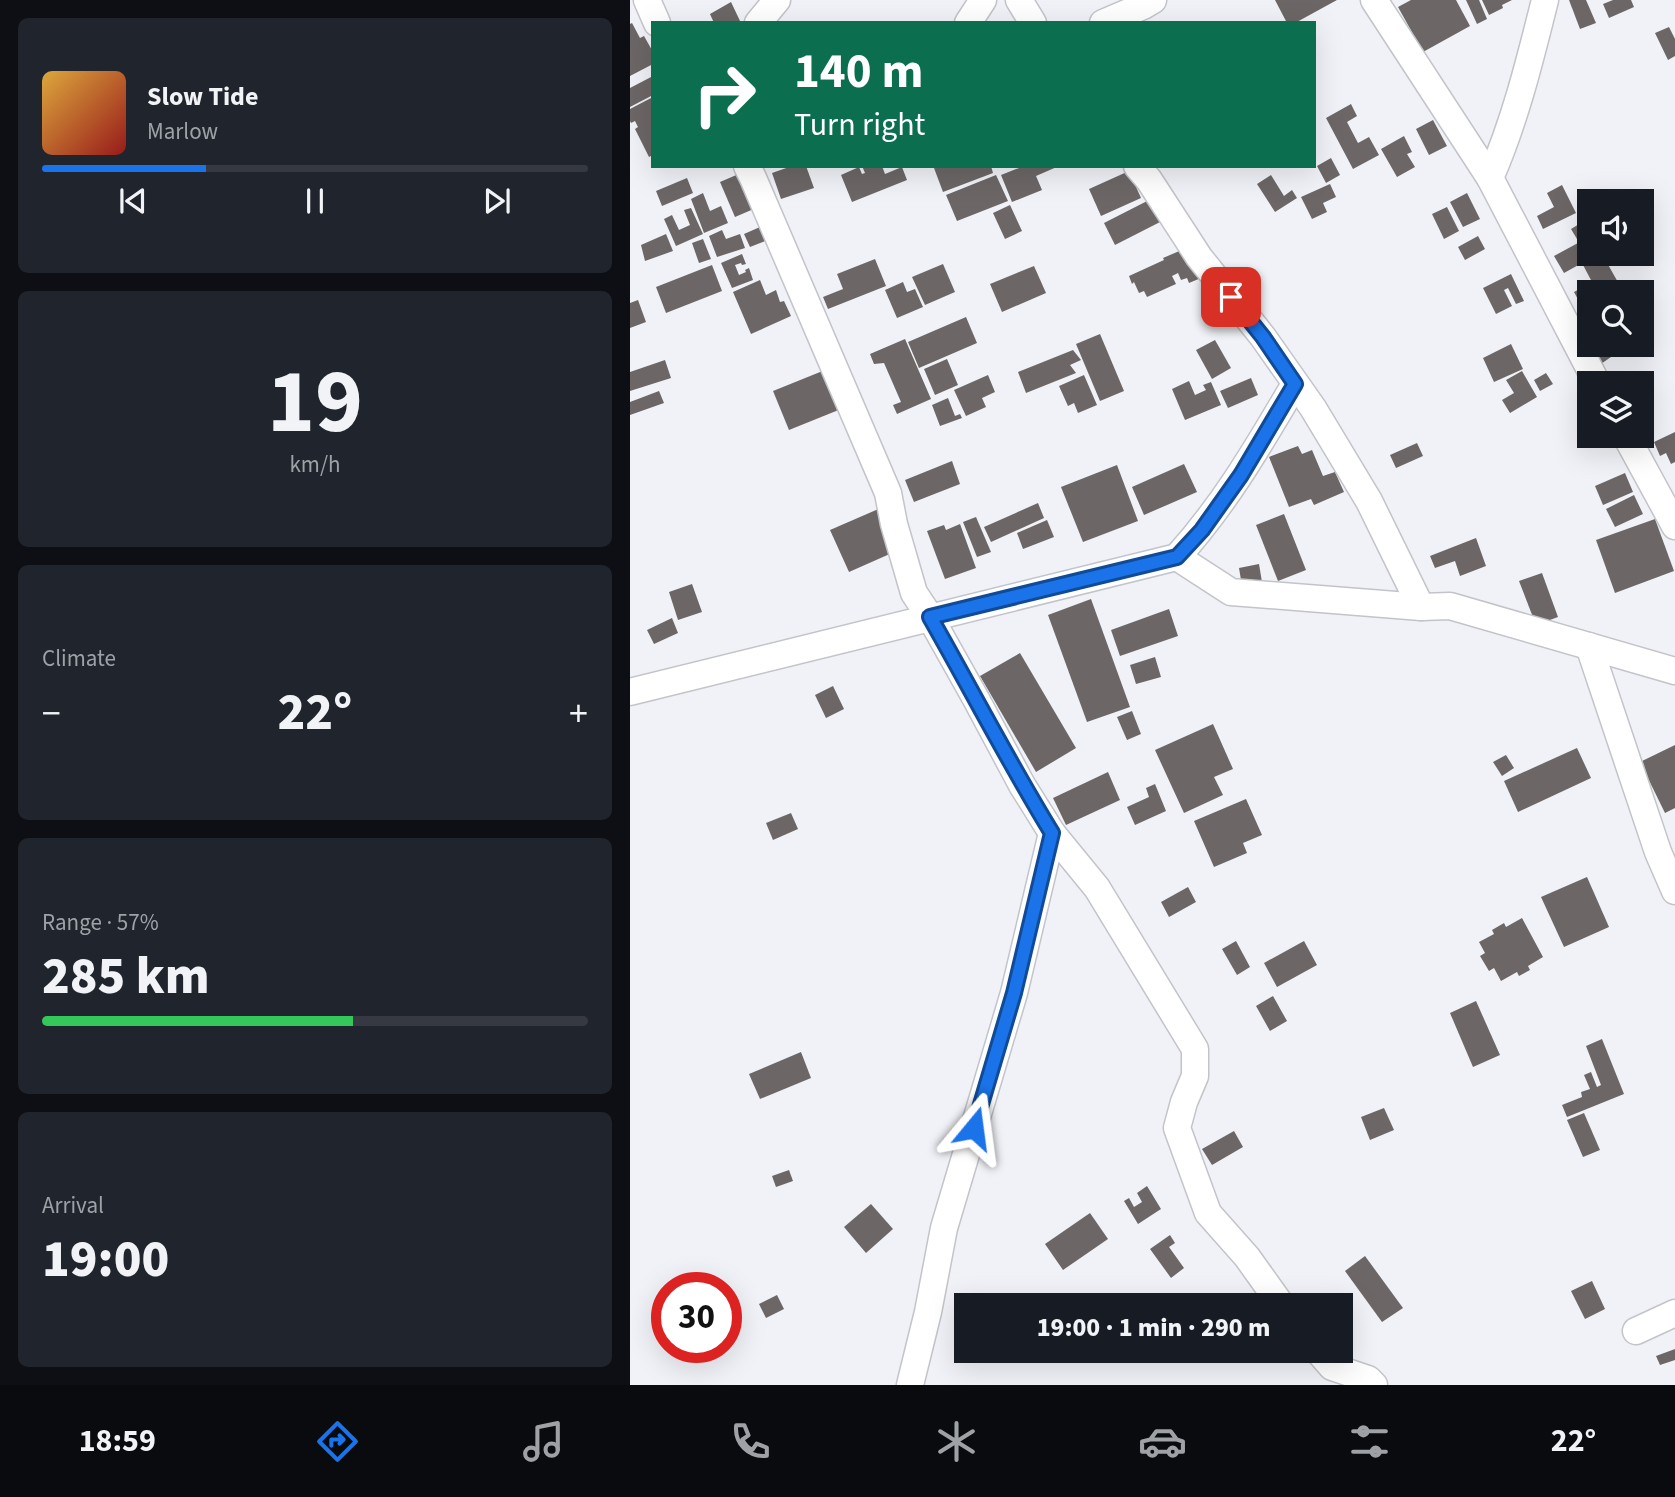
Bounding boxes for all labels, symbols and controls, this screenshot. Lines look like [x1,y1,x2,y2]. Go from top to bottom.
text: 140 m [794,37,923,107]
icon: right [679,49,770,140]
text: Slow Tide [147,78,258,115]
text: Turn right [794,102,925,148]
text: Marlow [147,115,218,148]
icon: previous [114,182,152,220]
icon: pause [296,182,334,220]
icon: next [478,182,516,220]
map controls [1577,189,1654,448]
button: sound [1577,189,1654,266]
pin [1201,267,1261,327]
icon: arrive [1212,278,1250,316]
button: search [1577,280,1654,357]
text: 19 [267,338,363,467]
button: layers [1577,371,1654,448]
text: km/h [289,448,341,481]
text: Climate [42,642,116,675]
text: 22° [278,676,352,750]
text: − [42,687,61,741]
text: + [569,687,588,741]
text: Range · 57% [42,906,159,939]
text: 285 km [42,940,210,1014]
position arrow [937,1091,1011,1165]
text: Arrival [42,1189,104,1222]
text: 19:00 [42,1223,169,1297]
speed limit sign: 30 [651,1272,742,1363]
text: 19:00 · 1 min · 290 m [1037,1309,1270,1346]
icon: directions [313,1417,362,1466]
icon: music [519,1417,568,1466]
icon: phone [726,1417,775,1466]
icon: climate [932,1417,981,1466]
icon: car [1138,1417,1187,1466]
icon: filters [1345,1417,1394,1466]
text: 18:59 [79,1418,156,1464]
text: 22° [1551,1418,1596,1464]

